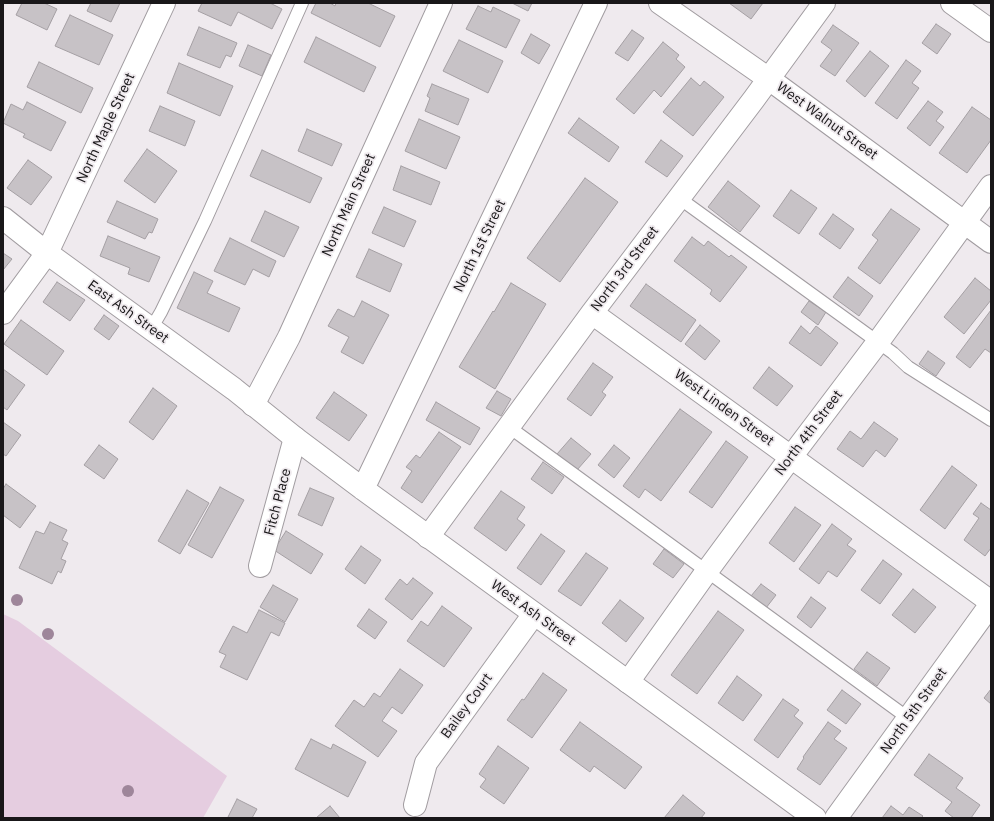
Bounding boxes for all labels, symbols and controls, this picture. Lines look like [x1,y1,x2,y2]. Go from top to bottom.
street label: North Maple Street [73,70,139,186]
street label: West Walnut Street [773,79,881,163]
street label: North Main Street [319,151,379,259]
street label: North 1st Street [450,197,510,295]
street label: North 3rd Street [587,223,663,315]
street label: East Ash Street [84,277,172,347]
street label: West Linden Street [671,366,777,450]
street label: North 4th Street [772,387,846,479]
street label: Fitch Place [261,467,295,537]
street label: West Ash Street [487,577,579,649]
street label: North 5th Street [877,665,951,757]
street label: Bailey Court [438,670,496,742]

